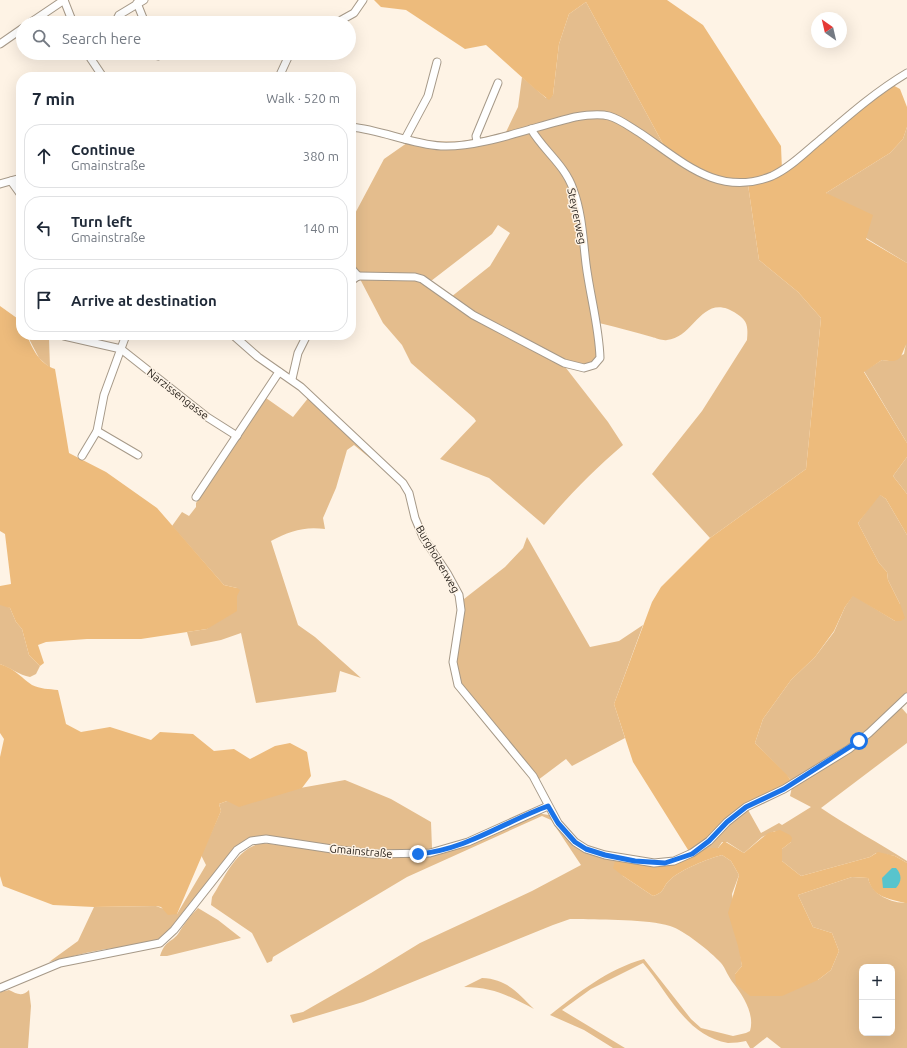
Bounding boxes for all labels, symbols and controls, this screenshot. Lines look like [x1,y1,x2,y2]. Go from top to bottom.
north arrow [811,12,847,48]
search box [16,16,356,60]
icon: search [30,27,52,49]
text: Search here [62,30,141,47]
text: 7 min [32,89,75,108]
text: Walk · 520 m [266,91,340,105]
text: Continue [71,141,135,158]
icon: ahead [33,145,55,167]
text: 380 m [303,149,339,163]
text: Gmainstraße [71,158,145,172]
street label: Steyrerweg [565,187,589,245]
text: Turn left [71,213,132,230]
icon: left [33,217,55,239]
text: 140 m [303,221,339,235]
text: Gmainstraße [71,230,145,244]
icon: arrive [33,289,55,311]
text: Arrive at destination [71,292,217,309]
street label: Narzissengasse [145,366,211,422]
street label: Burgholzerweg [414,523,462,595]
route start [850,732,868,750]
street label: Gmainstraße [329,842,393,860]
route end [409,845,427,863]
map controls [859,964,895,1036]
button: + [859,964,895,1000]
button: − [859,1000,895,1036]

